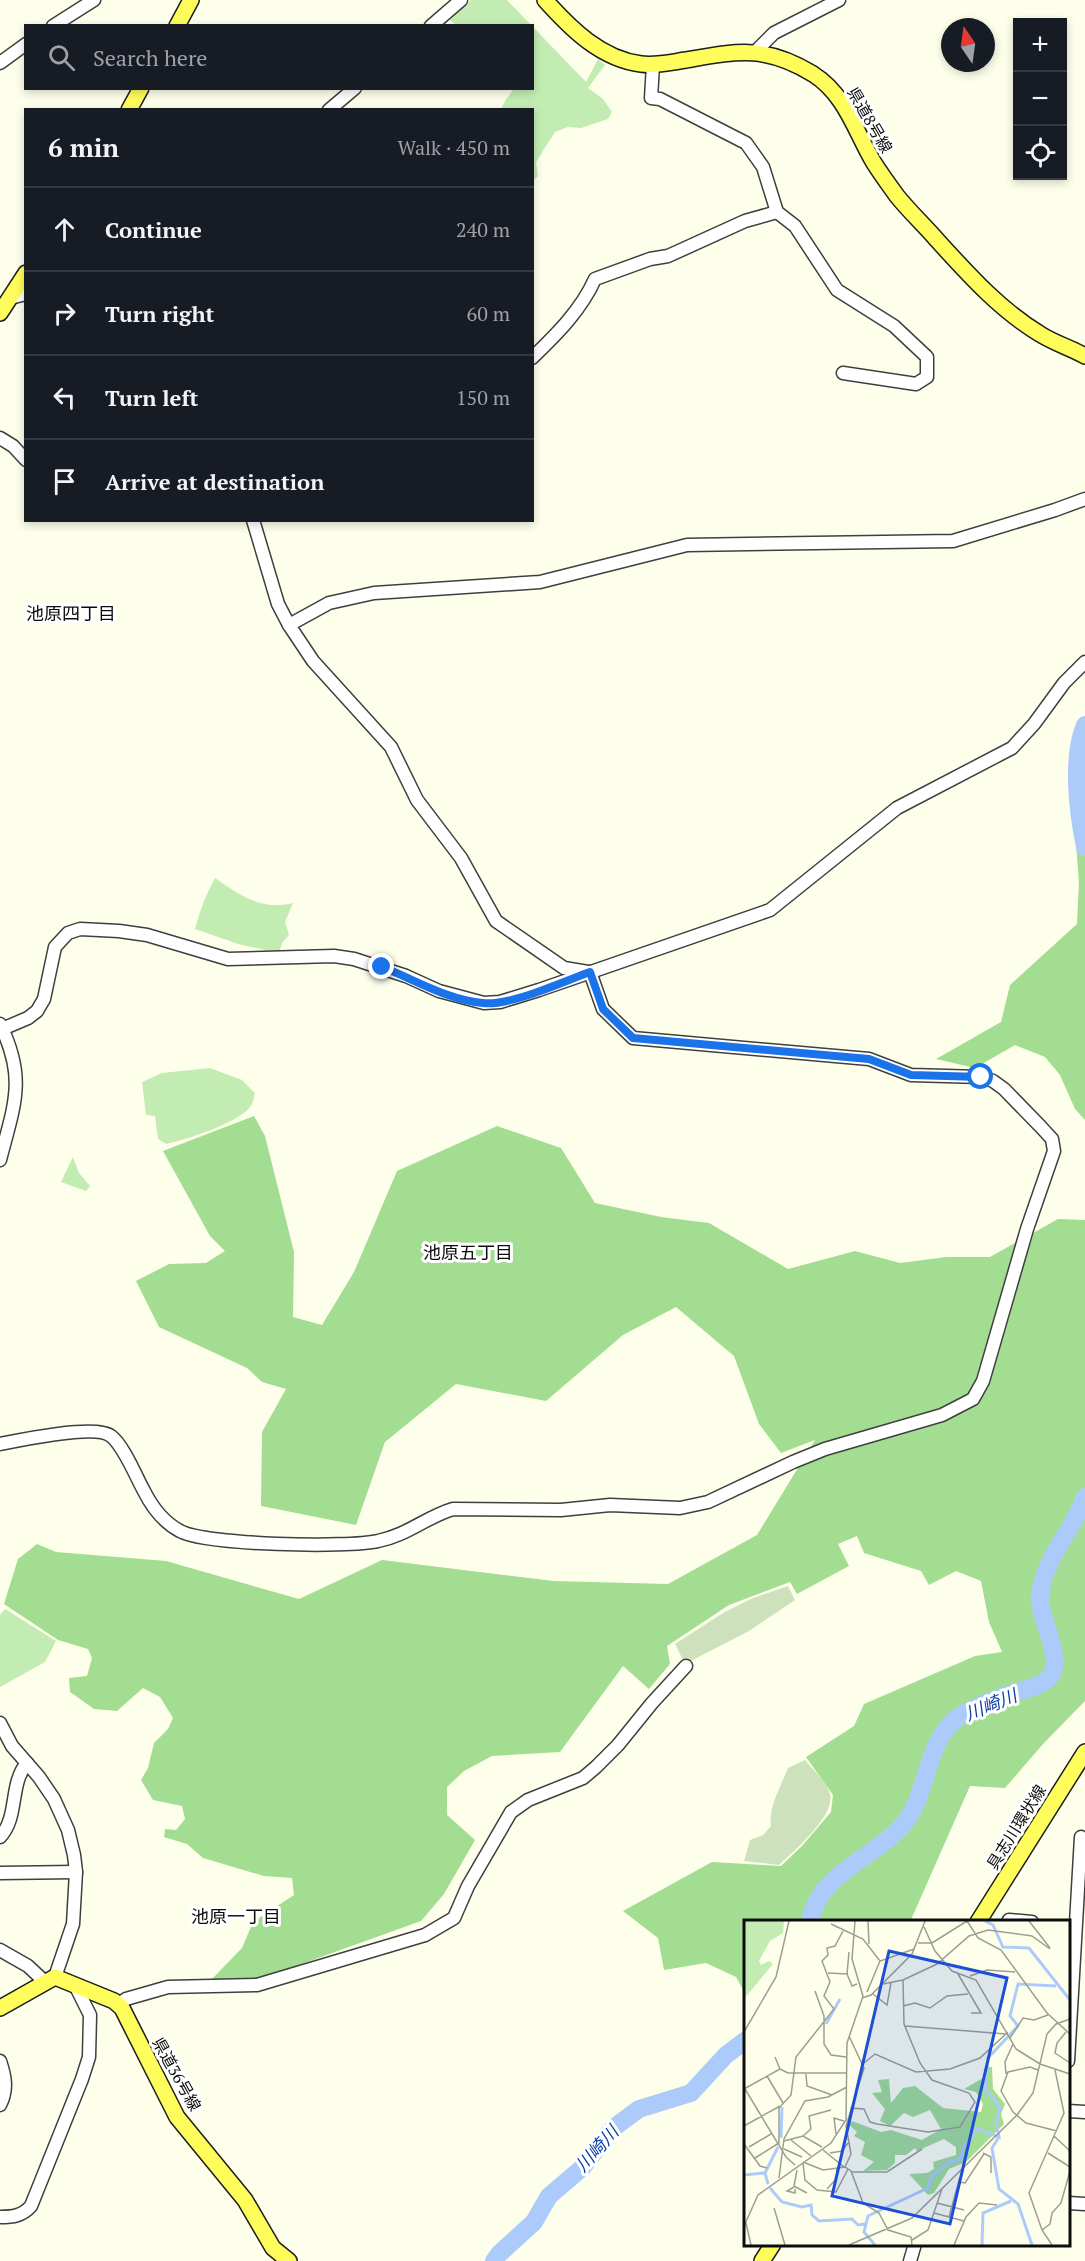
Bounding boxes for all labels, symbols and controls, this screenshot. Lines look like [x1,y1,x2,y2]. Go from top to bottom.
north arrow [941,18,995,72]
map controls [1013,18,1067,180]
button: + [1013,18,1067,72]
search box [24,24,534,90]
icon: search [45,41,78,74]
text: Search here [93,43,207,72]
button: − [1013,72,1067,126]
street label: 県道8号線 [842,83,898,157]
button: locate [1013,126,1067,180]
text: 6 min [48,130,119,164]
text: Walk · 450 m [398,134,510,161]
icon: ahead [48,213,81,246]
text: Continue [105,215,202,244]
text: 240 m [456,216,510,243]
icon: right [48,297,81,330]
text: Turn right [105,299,214,328]
text: 60 m [467,300,510,327]
icon: left [48,381,81,414]
text: Turn left [105,383,198,412]
text: 150 m [456,384,510,411]
icon: arrive [48,465,81,498]
text: Arrive at destination [105,467,324,496]
district label: 池原四丁目 [26,601,116,625]
route end [368,953,394,979]
route start [967,1063,993,1089]
district label: 池原五丁目 [423,1240,513,1264]
water label: 川崎川 [961,1682,1022,1725]
street label: 具志川環状線 [981,1780,1051,1874]
district label: 池原一丁目 [191,1904,281,1928]
inset map [744,1920,1070,2246]
street label: 県道36号線 [148,2033,206,2115]
water label: 川崎川 [569,2119,625,2176]

